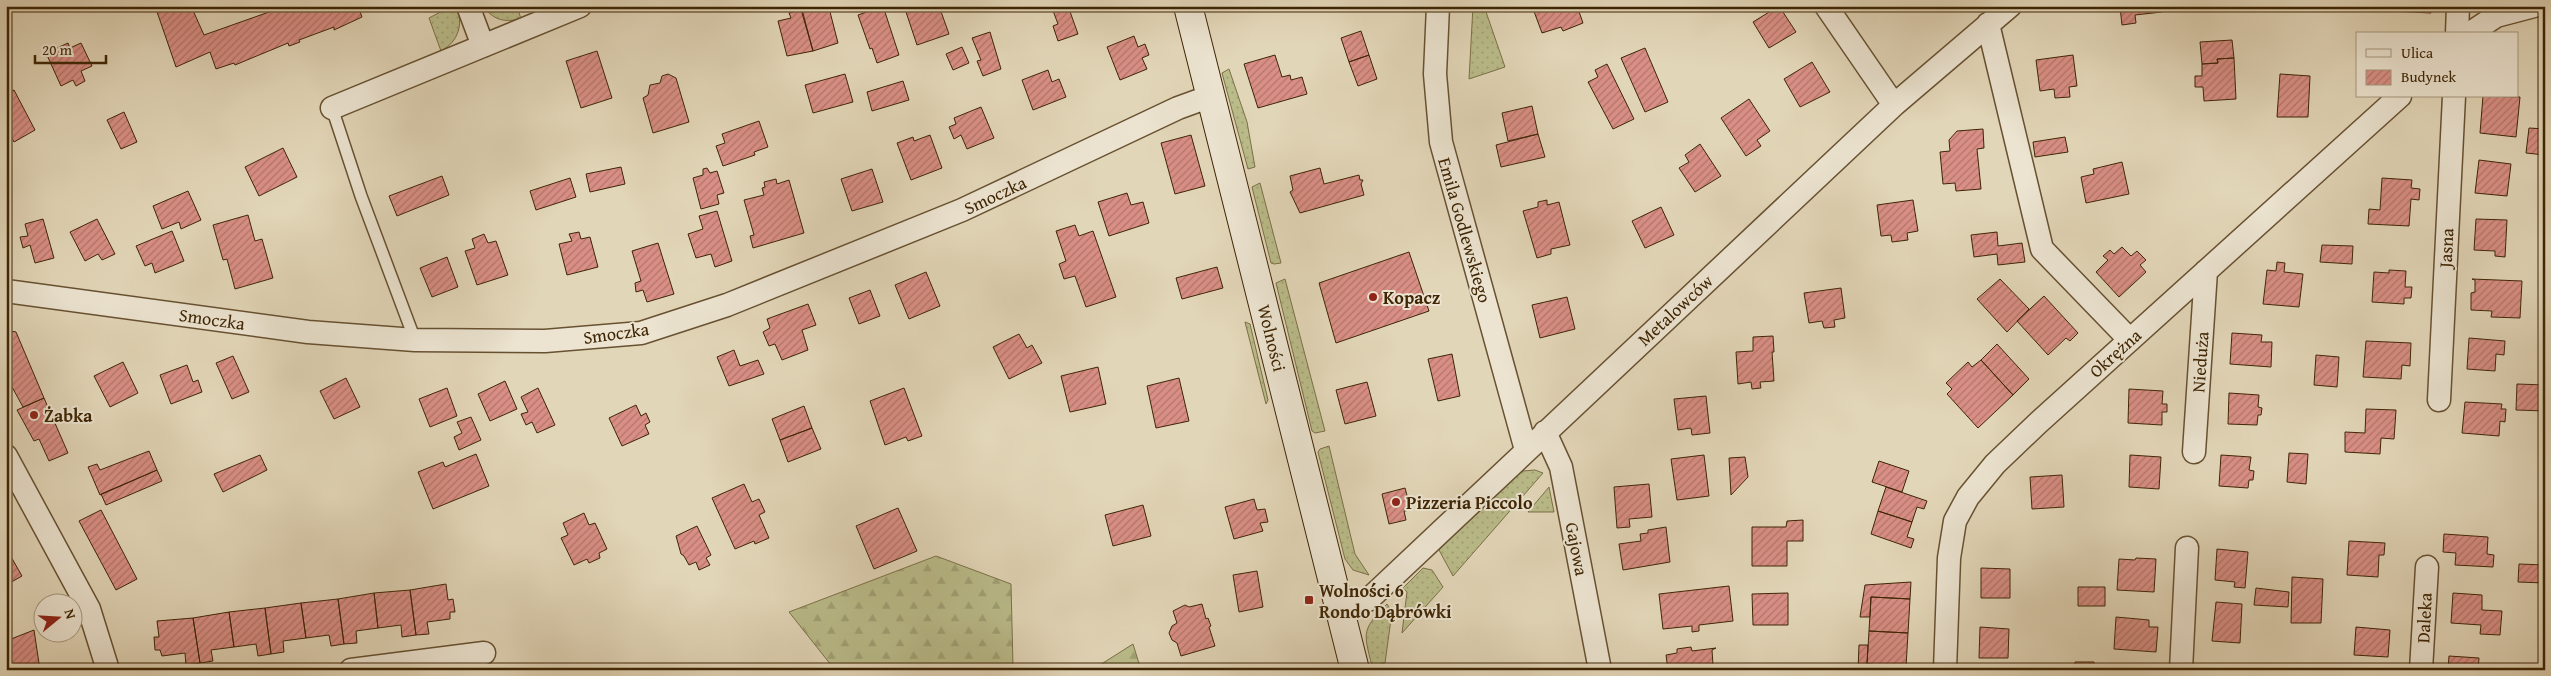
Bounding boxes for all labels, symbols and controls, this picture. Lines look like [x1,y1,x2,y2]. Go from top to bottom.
scale bar [35,32,106,64]
legend [2356,32,2518,98]
text: 20 m [42,39,73,60]
text: Ulica [2401,42,2433,63]
text: Budynek [2401,66,2457,87]
street label: Emila Godlewskiego [1431,154,1499,306]
street label: Smoczka [959,169,1031,221]
street label: Jasna [2431,227,2461,271]
street label: Metalowców [1631,268,1719,352]
place label: Kopacz [1383,284,1441,311]
marker: Kopacz [1367,291,1379,303]
street label: Smoczka [177,301,247,337]
street label: Wolności [1251,302,1293,374]
street label: Smoczka [581,315,651,351]
street label: Okrężna [2083,322,2148,384]
street label: Nieduża [2184,330,2216,393]
place label: Żabka [44,402,93,429]
marker: Żabka [28,409,40,421]
place label: Pizzeria Piccolo [1406,489,1533,516]
marker: Pizzeria Piccolo [1390,496,1402,508]
street label: Gajowa [1559,520,1595,578]
place label: Wolności 6 Rondo Dąbrówki [1319,577,1452,625]
street label: Daleka [2409,592,2439,644]
north arrow [32,594,82,644]
marker: Wolności 6 Rondo Dąbrówki [1303,594,1315,606]
text: N [59,606,82,622]

